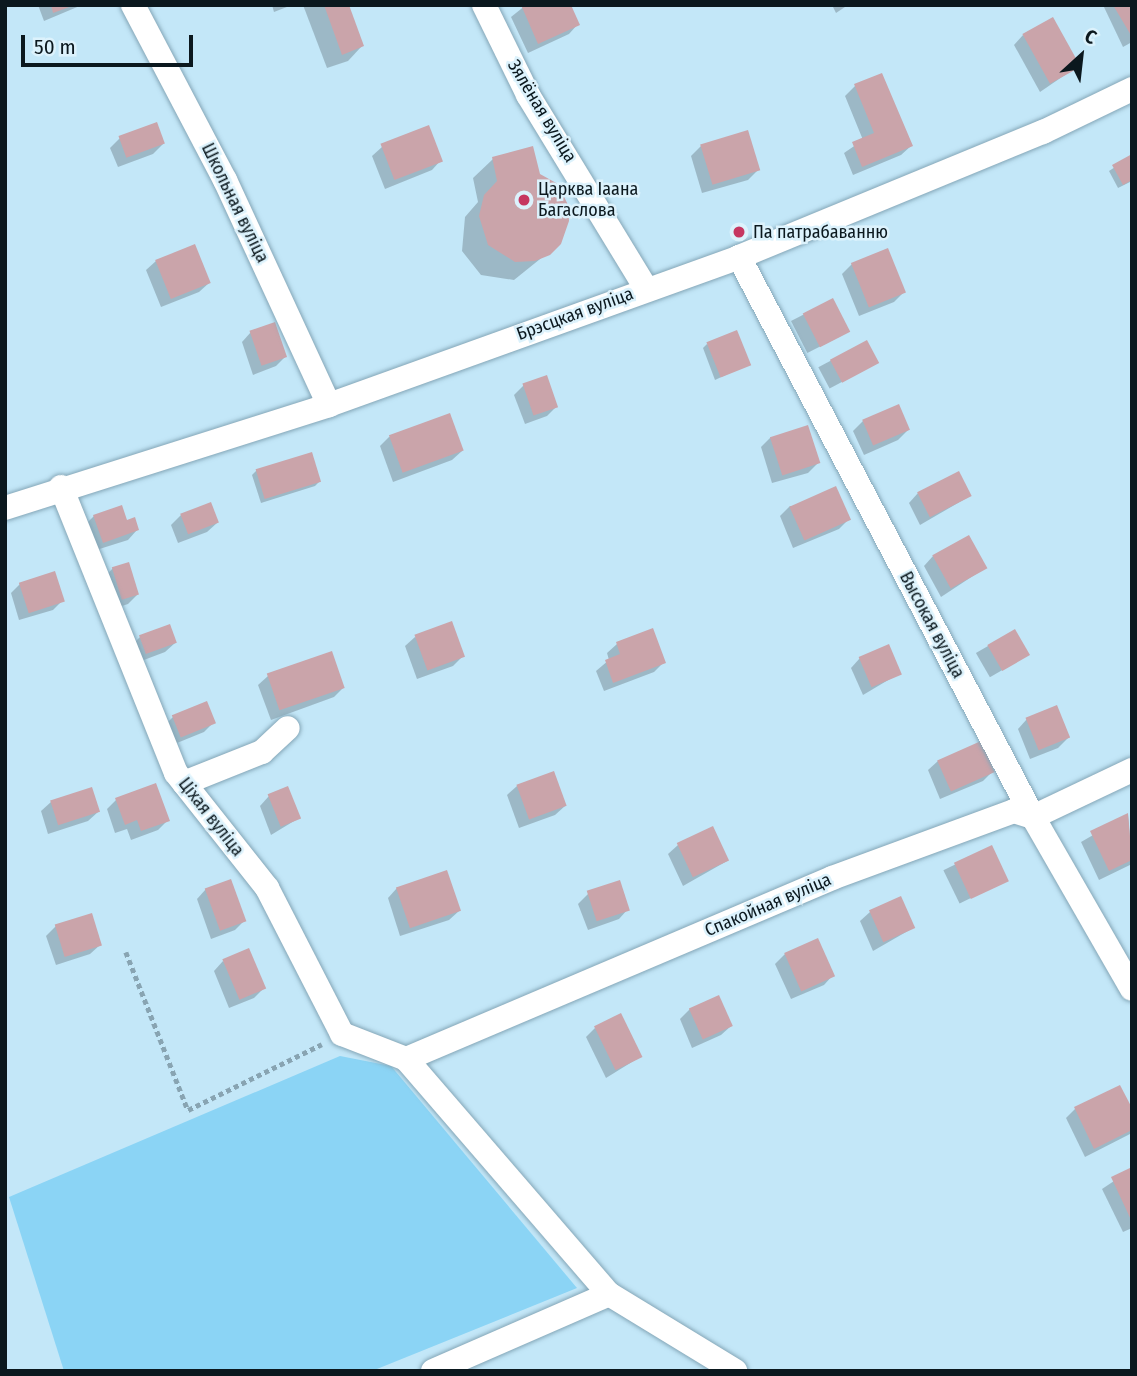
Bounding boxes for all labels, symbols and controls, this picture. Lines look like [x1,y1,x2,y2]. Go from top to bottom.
scale bar [24,21,196,65]
north arrow [1046,21,1116,91]
text: С [1081,24,1100,49]
text: 50 m [34,34,76,60]
street label: Зялёная вуліца [503,56,581,166]
street label: Школьная вуліца [197,140,273,266]
place label: Царква Іаана Багаслова [538,179,638,222]
marker: Царква Іаана Багаслова [516,192,532,208]
place label: Па патрабаванню [753,221,888,243]
marker: Па патрабаванню [731,224,747,240]
street label: Брэсцкая вуліца [514,283,636,345]
street label: Высокая вуліца [895,568,969,682]
street label: Ціхая вуліца [174,773,248,861]
street label: Спакойная вуліца [702,869,834,941]

